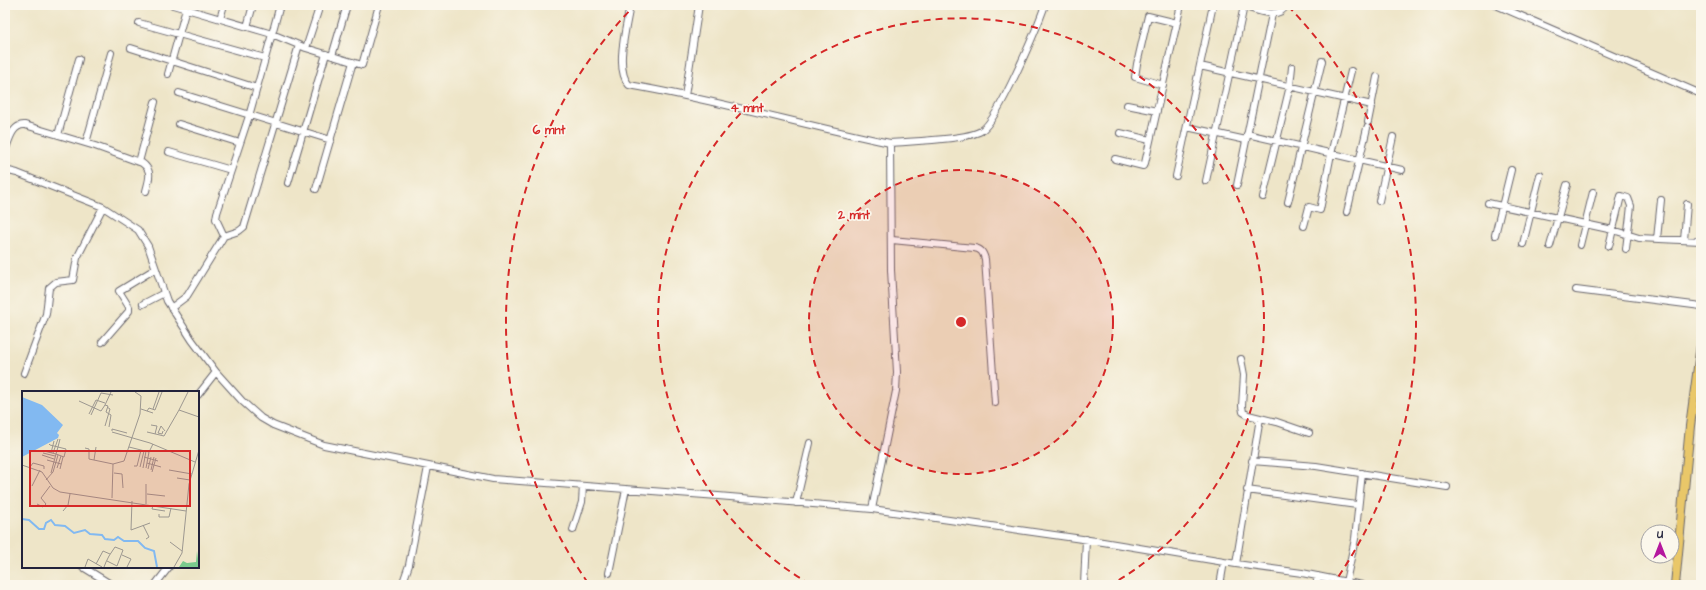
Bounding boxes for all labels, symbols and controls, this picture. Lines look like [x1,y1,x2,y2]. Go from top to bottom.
text: 4 mnt [730,100,764,117]
text: 6 mnt [533,122,565,139]
text: 2 mnt [837,207,870,224]
centre of rings [954,315,968,329]
inset map [22,391,199,568]
north arrow [1640,524,1680,564]
text: U [1656,527,1663,542]

